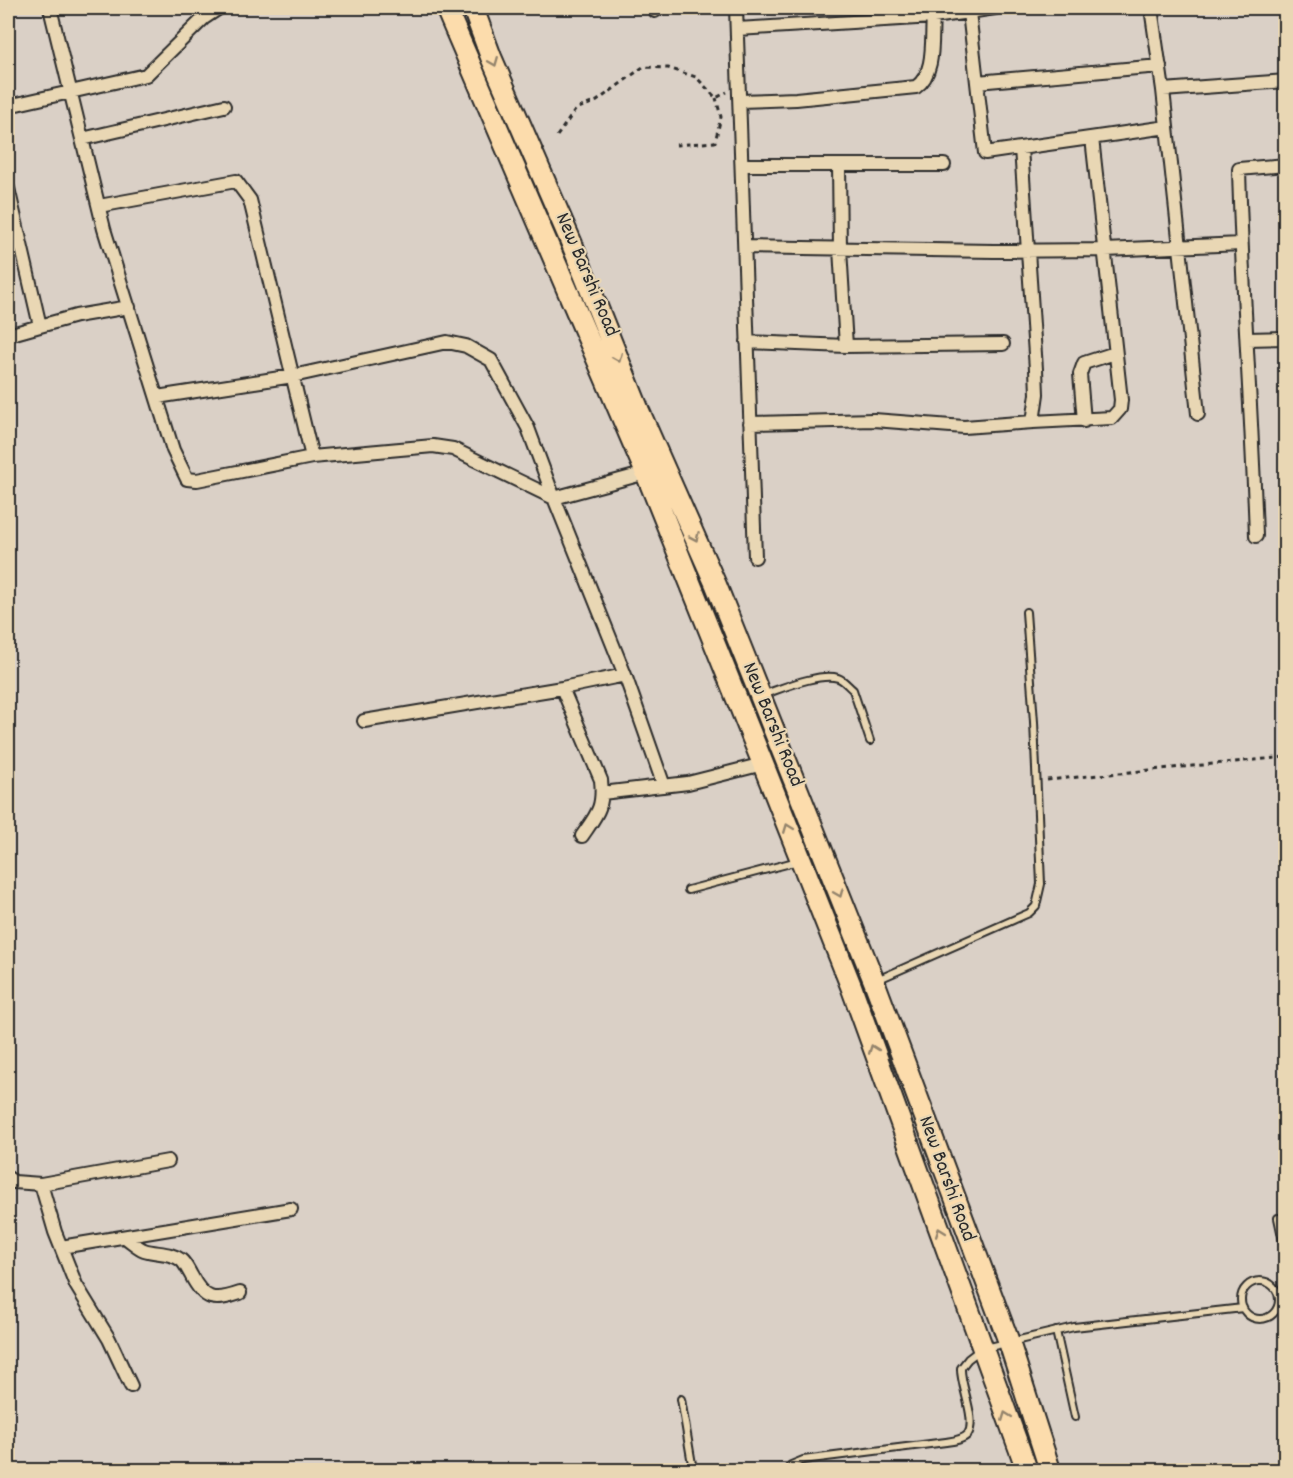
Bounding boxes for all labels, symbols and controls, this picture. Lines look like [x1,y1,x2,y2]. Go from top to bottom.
one-way arrow [487,56,499,67]
street label: New Barshi Road [546,208,626,342]
one-way arrow [611,352,623,363]
one-way arrow [688,531,700,542]
street label: New Barshi Road [733,658,811,792]
one-way arrow [782,823,795,834]
one-way arrow [832,887,844,898]
one-way arrow [868,1044,881,1055]
street label: New Barshi Road [909,1112,983,1246]
one-way arrow [934,1228,947,1238]
one-way arrow [1001,1411,1014,1421]

